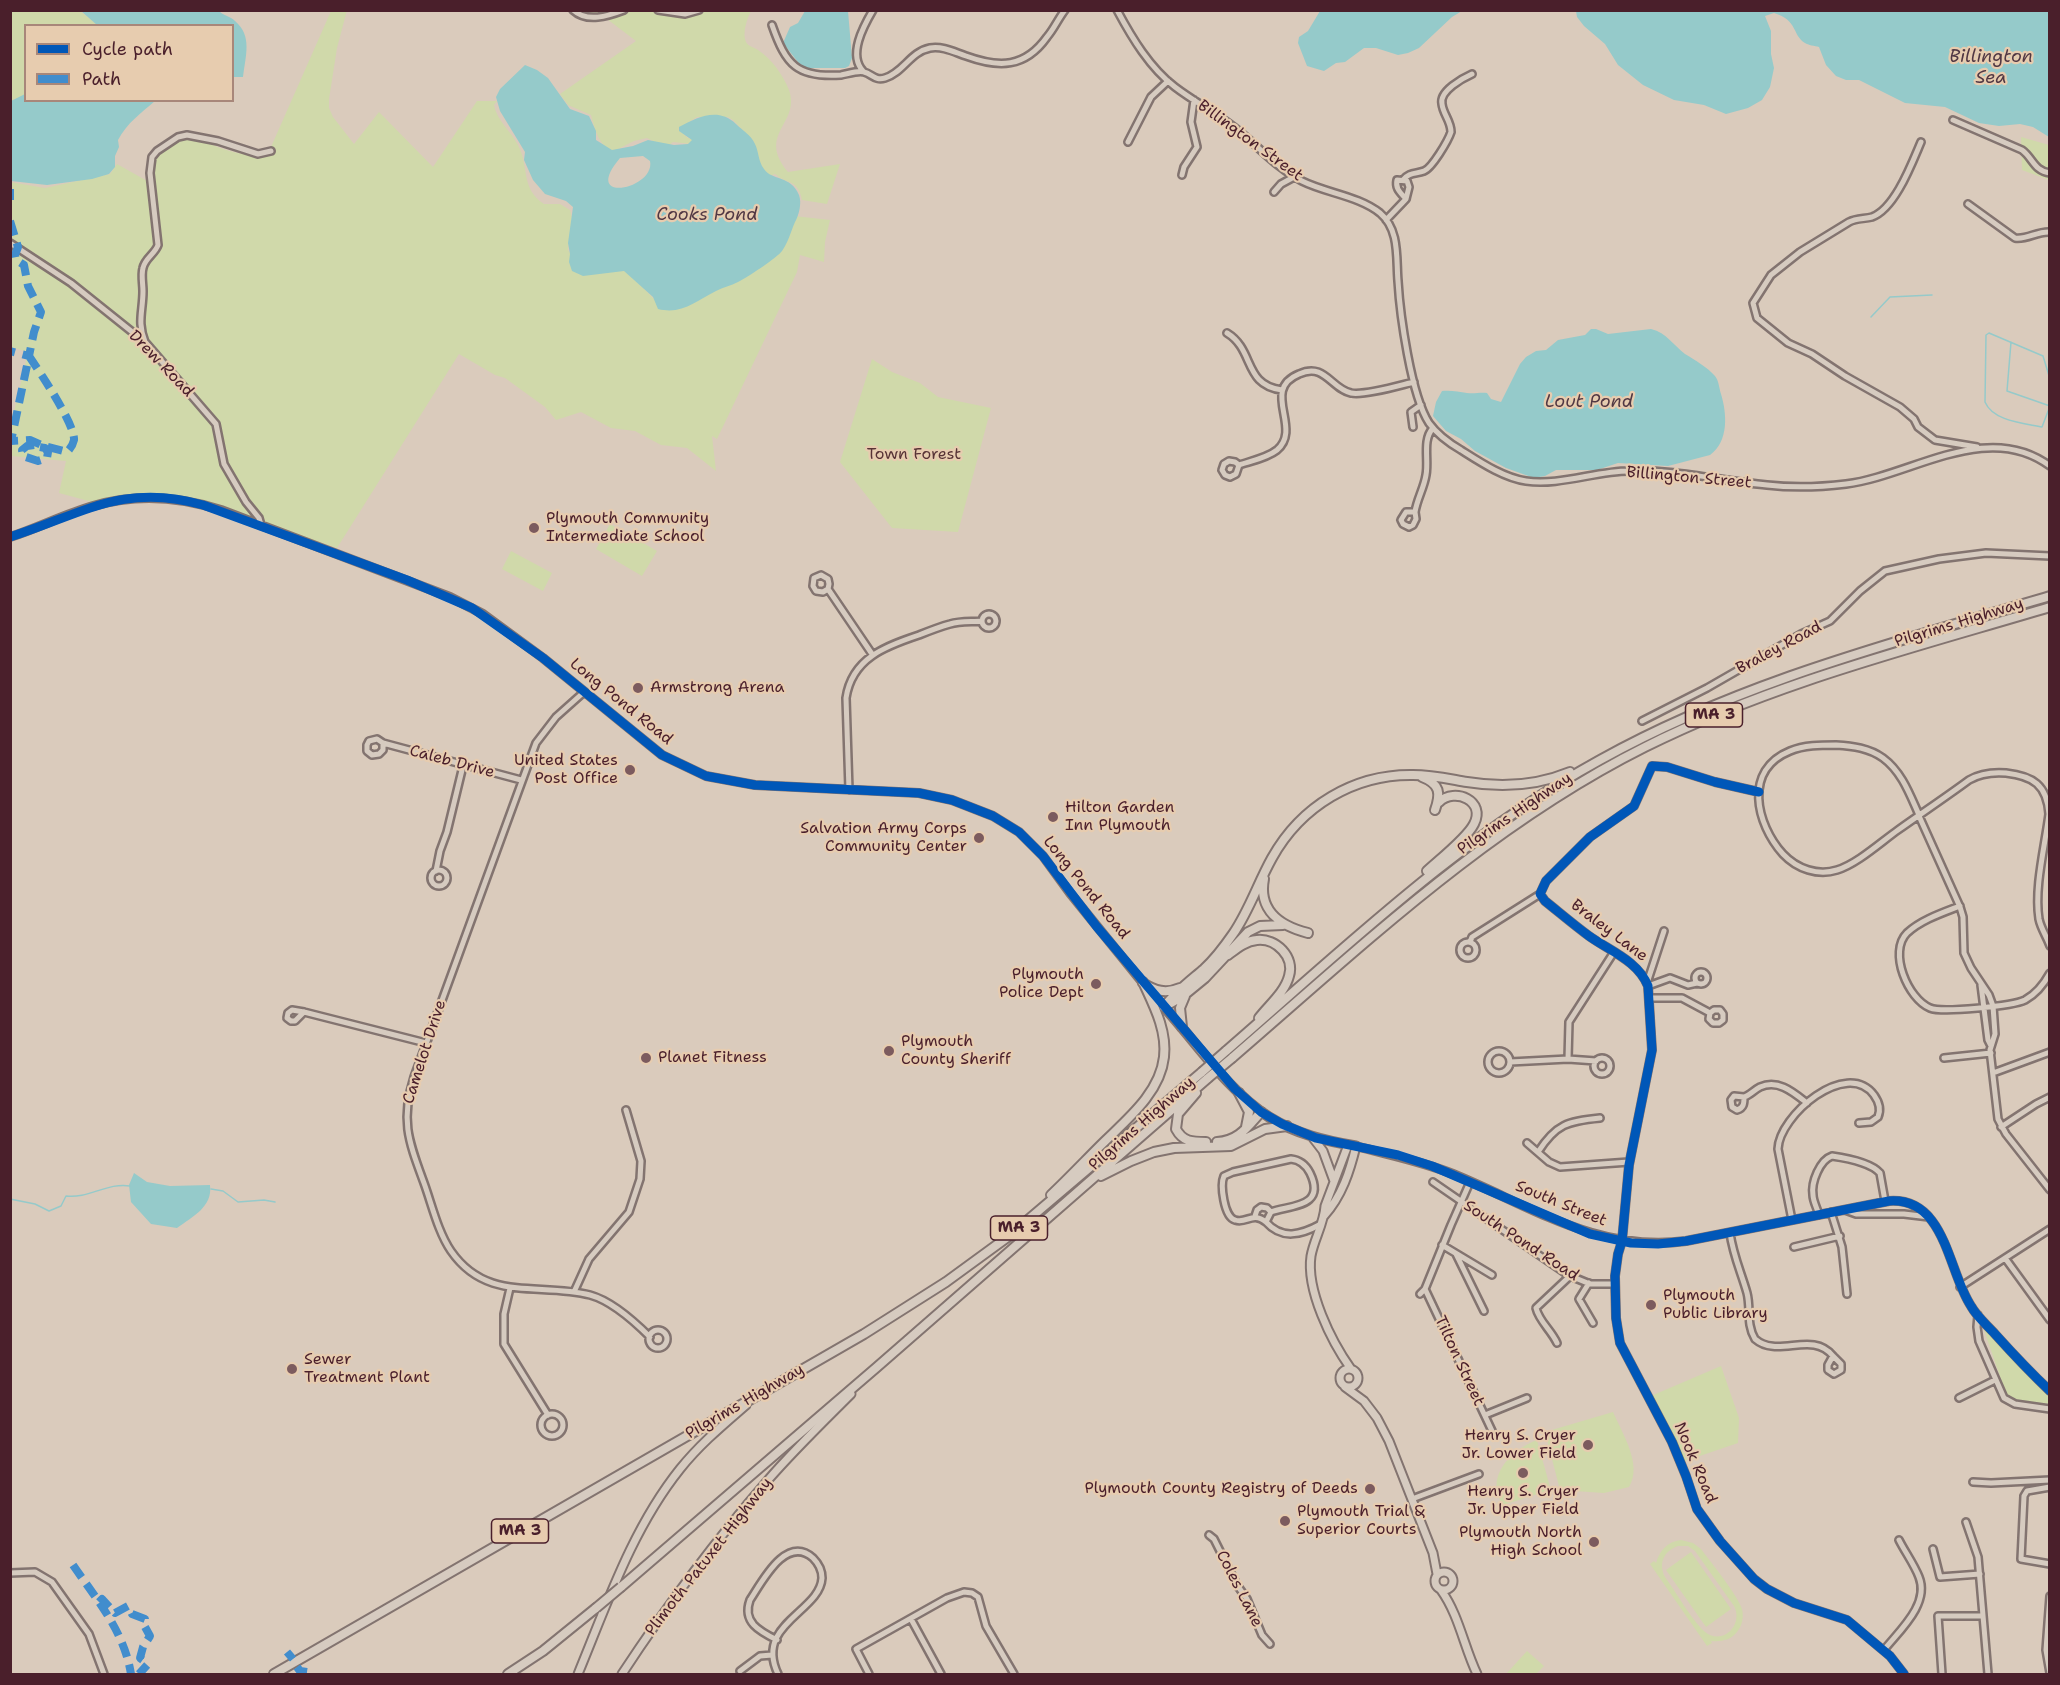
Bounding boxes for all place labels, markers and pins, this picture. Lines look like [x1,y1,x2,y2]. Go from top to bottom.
place label: Plymouth Community Intermediate School [546,509,709,547]
marker: Plymouth Community Intermediate School [527,521,541,535]
place label: Armstrong Arena [650,678,785,698]
marker: Armstrong Arena [631,681,645,695]
place label: United States Post Office [514,751,618,789]
marker: United States Post Office [623,763,637,777]
place label: Hilton Garden Inn Plymouth [1065,798,1174,836]
marker: Hilton Garden Inn Plymouth [1046,810,1060,824]
place label: Salvation Army Corps Community Center [800,819,967,857]
marker: Salvation Army Corps Community Center [972,831,986,845]
place label: Plymouth Police Dept [999,965,1084,1003]
marker: Plymouth Police Dept [1089,977,1103,991]
place label: Plymouth County Sheriff [901,1032,1011,1070]
marker: Plymouth County Sheriff [882,1044,896,1058]
place label: Planet Fitness [658,1048,767,1068]
marker: Planet Fitness [639,1051,653,1065]
place label: Plymouth Public Library [1663,1286,1768,1324]
marker: Plymouth Public Library [1644,1298,1658,1312]
place label: Sewer Treatment Plant [304,1350,430,1388]
marker: Sewer Treatment Plant [285,1362,299,1376]
place label: Henry S. Cryer Jr. Lower Field [1461,1426,1576,1464]
marker: Henry S. Cryer Jr. Lower Field [1581,1438,1595,1452]
marker: Henry S. Cryer Jr. Upper Field [1516,1466,1530,1480]
place label: Plymouth County Registry of Deeds [1084,1479,1358,1499]
marker: Plymouth County Registry of Deeds [1363,1482,1377,1496]
place label: Henry S. Cryer Jr. Upper Field [1467,1482,1579,1520]
place label: Plymouth Trial & Superior Courts [1297,1502,1425,1540]
marker: Plymouth Trial & Superior Courts [1278,1514,1292,1528]
place label: Plymouth North High School [1459,1523,1582,1561]
marker: Plymouth North High School [1587,1535,1601,1549]

